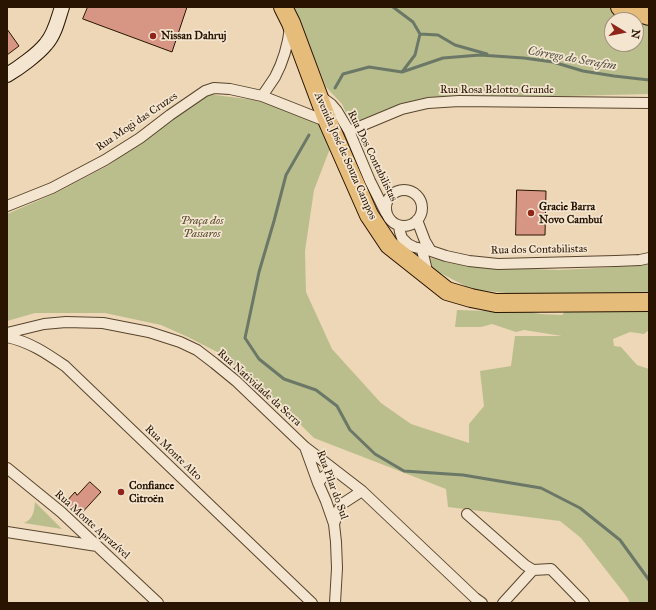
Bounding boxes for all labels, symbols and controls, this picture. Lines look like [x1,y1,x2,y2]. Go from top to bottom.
north arrow [604,12,644,52]
text: N [628,28,643,40]
place label: Nissan Dahruj [161,29,226,43]
marker: Nissan Dahruj [148,31,158,41]
water label: Córrego do Serafim [526,44,618,74]
street label: Rua Rosa Belotto Grande [440,83,554,97]
street label: Rua Mogi das Cruzes [94,90,180,154]
street label: Avenida José de Souza Campos [311,90,379,222]
street label: Rua Dos Contabilistas [344,108,400,204]
place label: Gracie Barra Novo Cambuí [539,200,602,226]
marker: Gracie Barra Novo Cambuí [526,208,536,218]
park label: Praça dos Passaros [181,214,223,240]
street label: Rua dos Contabilistas [491,243,587,257]
street label: Rua Natividade da Serra [214,347,304,429]
street label: Rua Monte Alto [142,423,204,483]
street label: Rua Pilar do Sul [313,449,351,521]
place label: Confiance Citroën [129,479,174,505]
marker: Confiance Citroën [116,487,126,497]
street label: Rua Monte Aprazível [52,488,132,562]

